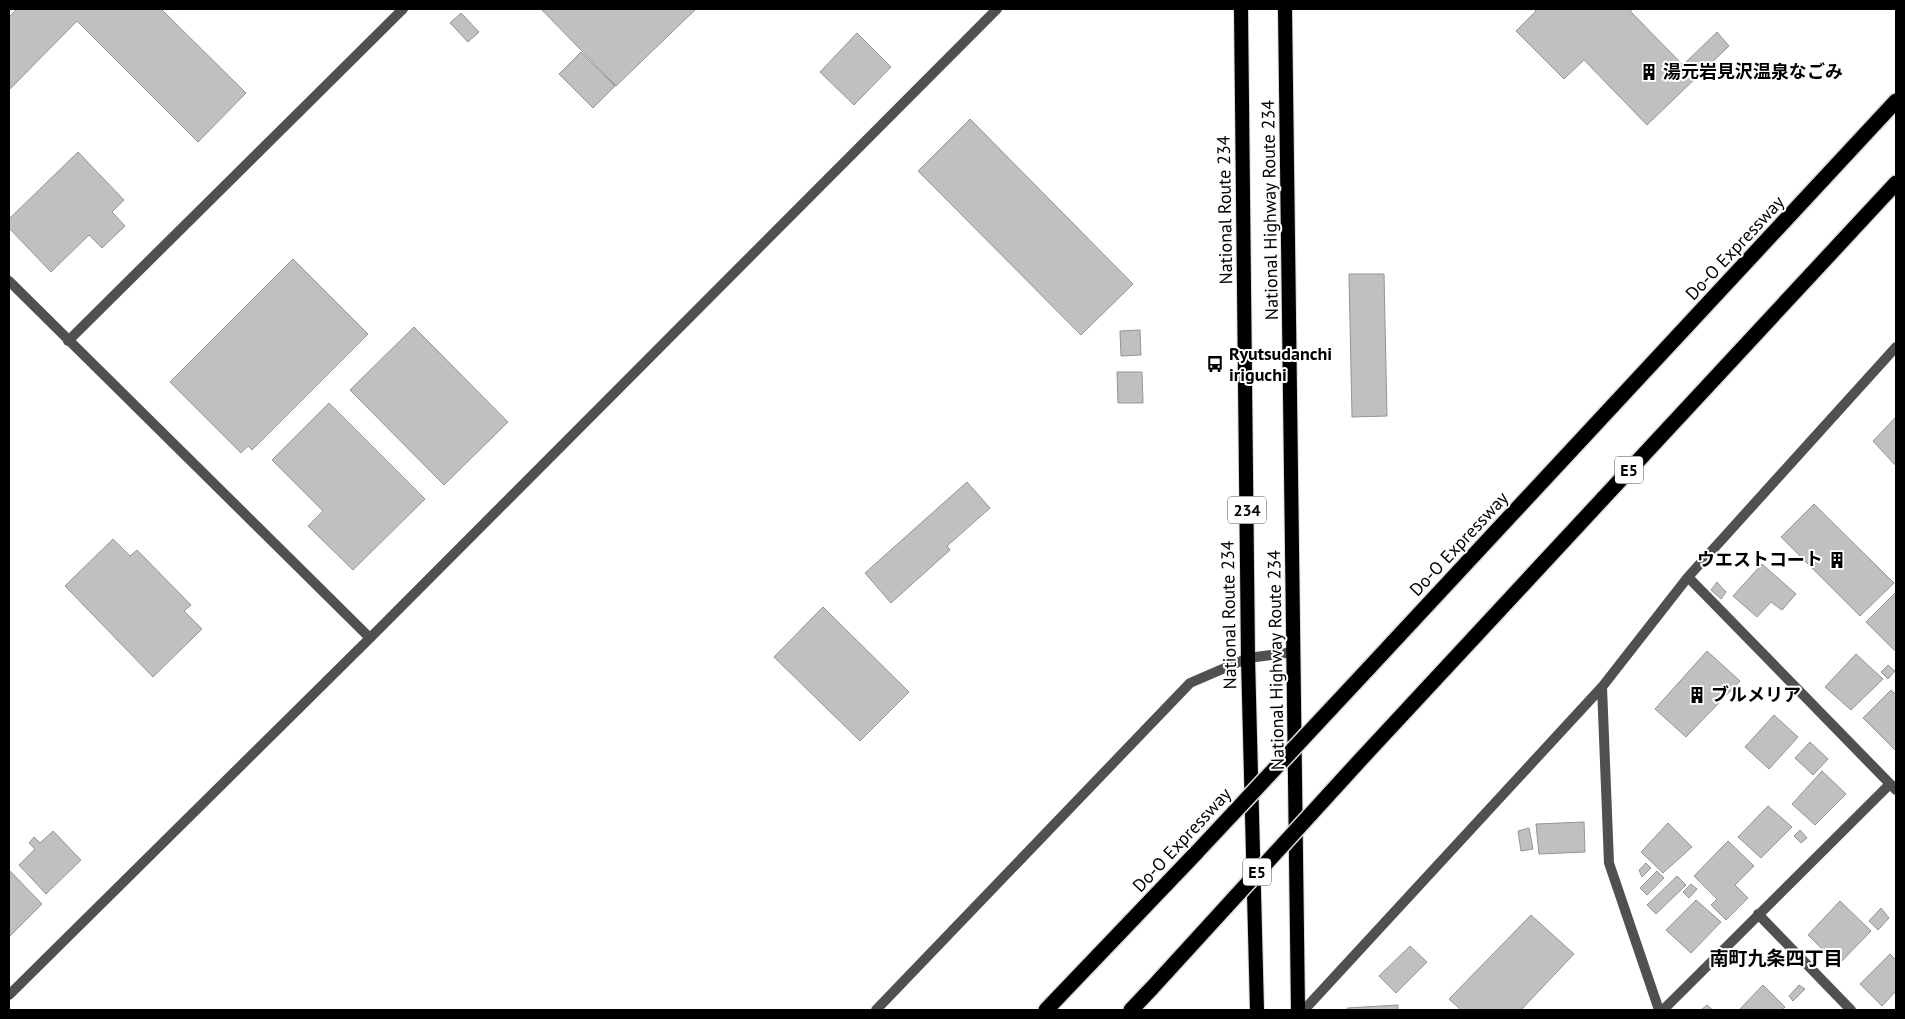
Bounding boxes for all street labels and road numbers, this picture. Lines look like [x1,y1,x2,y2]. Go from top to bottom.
street label: National Highway Route 234 [1256,100,1283,320]
street label: National Route 234 [1212,135,1237,285]
street label: Do-O Expressway [1680,190,1789,305]
road number: E5 [1615,456,1643,484]
street label: Do-O Expressway [1404,486,1513,601]
road number: 234 [1228,496,1266,524]
street label: National Route 234 [1216,540,1241,690]
street label: National Highway Route 234 [1262,550,1289,770]
street label: Do-O Expressway [1127,782,1236,897]
road number: E5 [1243,859,1271,886]

